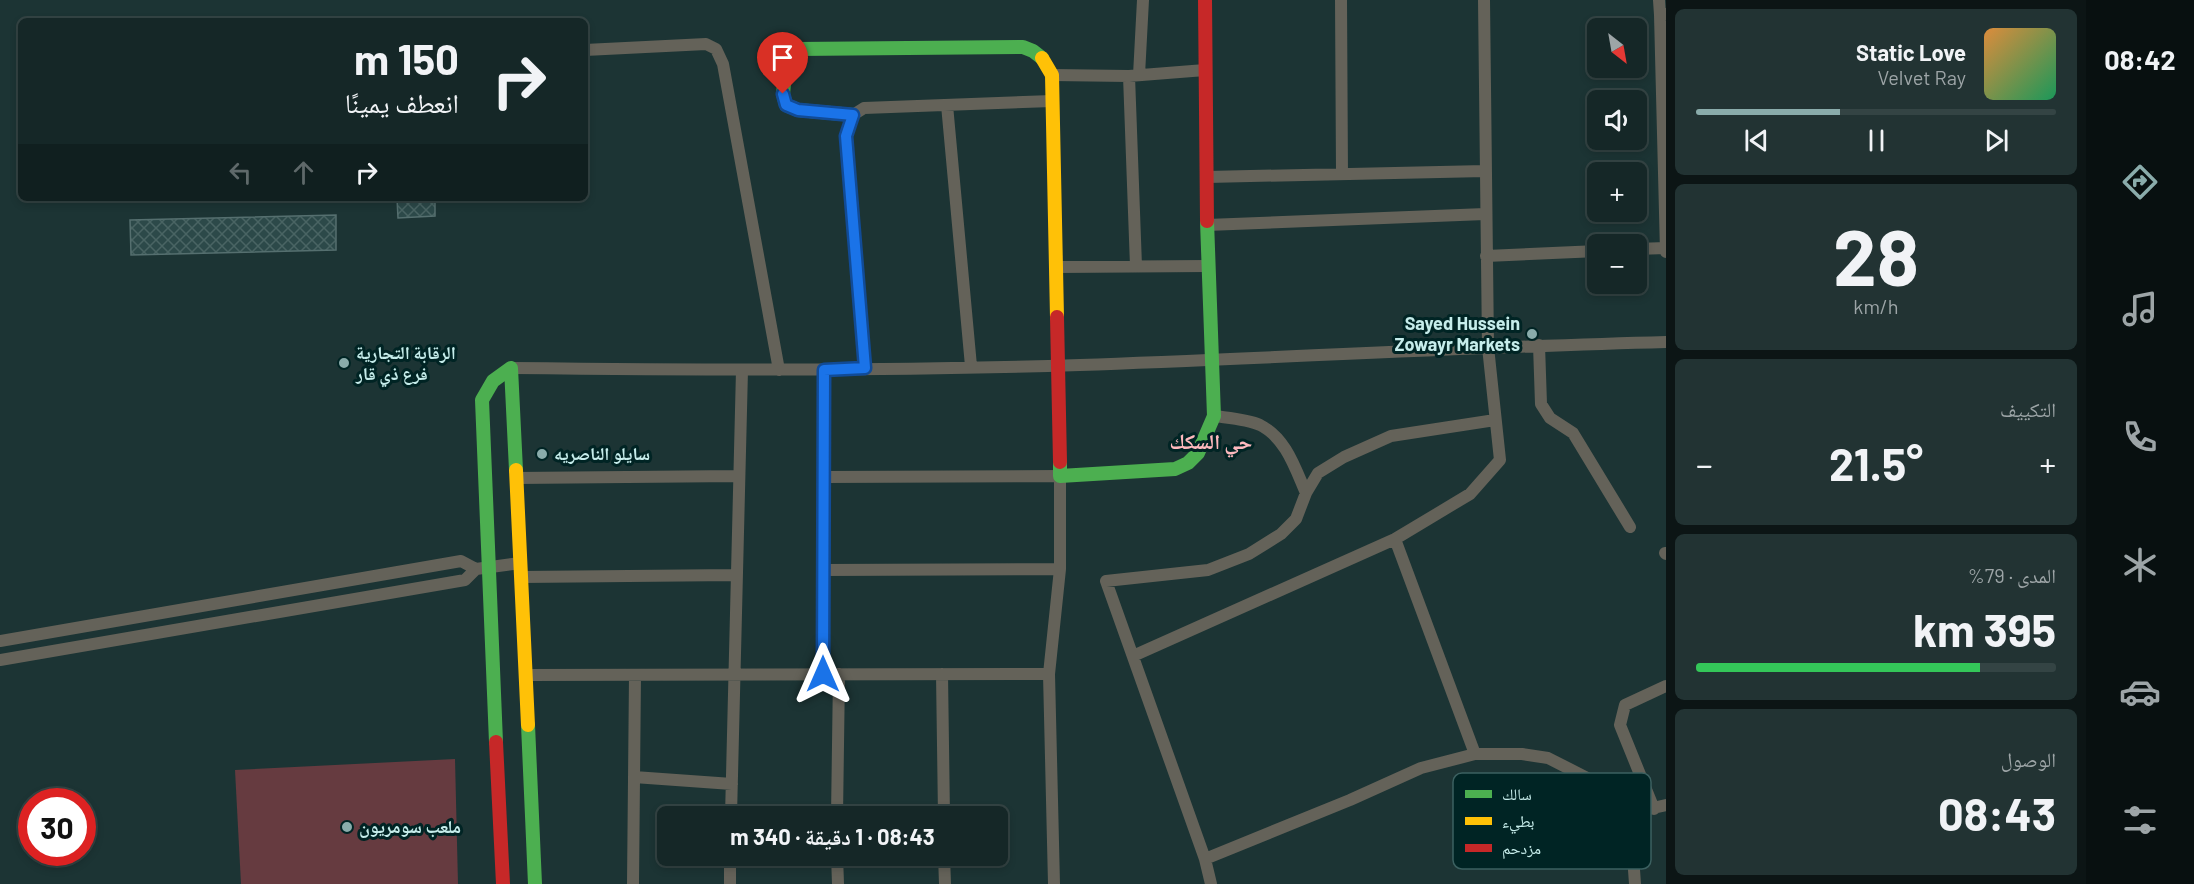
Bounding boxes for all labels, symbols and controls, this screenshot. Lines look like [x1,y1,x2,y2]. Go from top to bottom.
north arrow [1587,18,1647,78]
map controls [1587,18,1647,294]
pin [757,32,808,94]
text: 150 m [354,33,459,83]
text: Static Love [1856,39,1966,65]
icon: arrive [766,41,799,74]
icon: right [480,42,558,120]
text: 08:42 [2104,43,2176,75]
text: Velvet Ray [1877,65,1966,89]
text: انعطف يمينًا [345,86,459,118]
button: sound [1587,90,1647,150]
icon: previous [1740,124,1773,157]
icon: pause [1860,124,1893,157]
icon: next [1980,124,2013,157]
icon: left [224,156,257,189]
icon: ahead [287,156,320,189]
icon: right [350,156,383,189]
icon: directions [2119,161,2161,203]
button: + [1587,162,1647,222]
text: 28 [1833,208,1919,302]
button: − [1587,234,1647,294]
icon: music [2119,288,2161,330]
text: km/h [1853,294,1899,318]
place label: Sayed Hussein Zowayr Markets [1395,312,1520,355]
marker: Sayed Hussein Zowayr Markets [1525,327,1539,341]
place label: الرقابة التجارية فرع ذي قار [355,341,456,388]
marker: الرقابة التجارية فرع ذي قار [337,356,351,370]
text: التكييف [2000,397,2056,421]
icon: phone [2119,416,2161,458]
district label: حي السكك [1170,428,1252,458]
text: 21.5° [1829,436,1923,490]
place label: سايلو الناصريه [554,442,650,464]
text: − [1696,444,1713,484]
text: + [2040,444,2056,484]
marker: سايلو الناصريه [535,447,549,461]
icon: climate [2119,544,2161,586]
text: المدى · 79% [1968,563,2056,587]
text: 395 km [1913,602,2056,656]
position arrow [791,642,855,706]
icon: car [2119,671,2161,713]
text: الوصول [2001,747,2056,771]
legend [1453,773,1651,869]
text: سالك [1502,784,1532,803]
text: 08:43 [1938,786,2056,840]
speed limit sign: 30 [18,788,96,866]
icon: filters [2119,799,2161,841]
text: بطيء [1502,811,1534,834]
place label: ملعب سومريون [359,815,461,838]
marker: ملعب سومريون [340,820,354,834]
text: 08:43 · 1 دقيقة · 340 m [730,823,935,849]
text: مزدحم [1502,838,1541,859]

